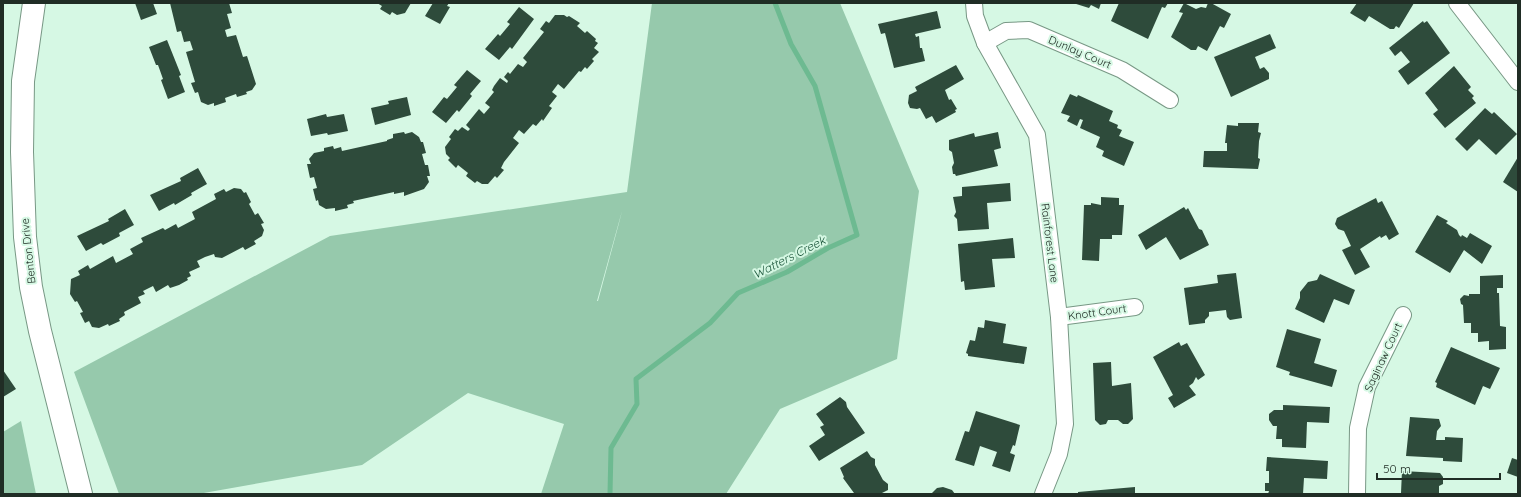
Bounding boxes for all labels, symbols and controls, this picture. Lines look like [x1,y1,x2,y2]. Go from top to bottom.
street label: Dunlay Court [1046,32,1114,72]
street label: Rainforest Lane [1038,202,1062,284]
street label: Benton Drive [18,218,38,284]
water label: Watters Creek [750,232,829,282]
street label: Knott Court [1067,301,1127,323]
street label: Saginaw Court [1361,320,1405,394]
scale bar [1377,455,1500,481]
text: 50 m [1383,461,1411,476]

